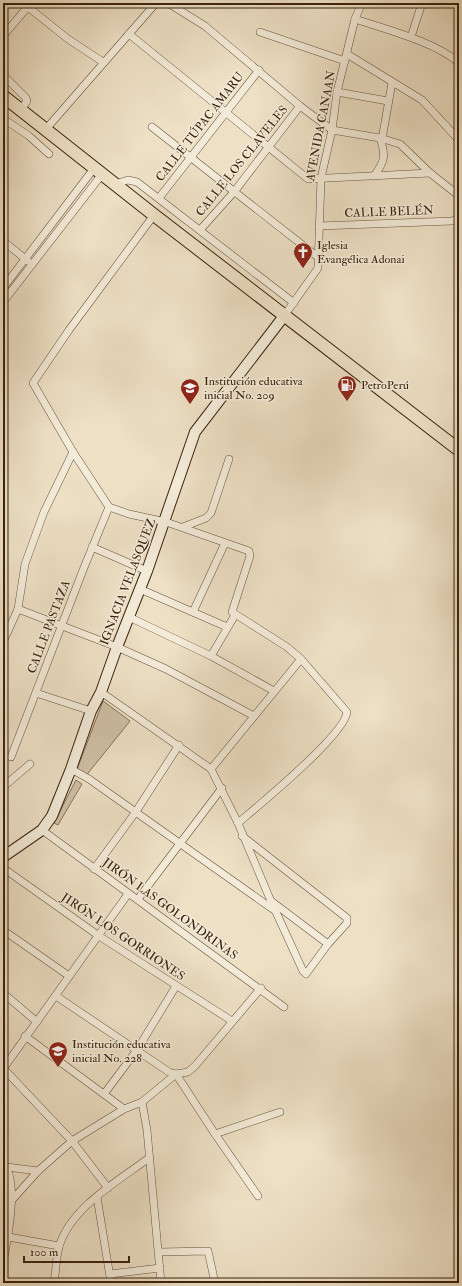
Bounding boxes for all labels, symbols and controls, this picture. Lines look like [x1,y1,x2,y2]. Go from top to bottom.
street label: CALLE TÚPAC AMARU [153,69,247,185]
street label: AVENIDA CANAAN [303,69,339,184]
street label: CALLE LOS CLAVELES [193,103,291,219]
street label: CALLE BELÉN [344,203,434,221]
place label: Iglesia Evangélica Adonai [317,238,405,267]
church icon: Iglesia Evangélica Adonai [292,241,314,269]
place label: Institución educativa inicial No. 209 [204,374,304,403]
fuel station icon: PetroPerú [336,374,358,402]
school or university icon: Institución educativa inicial No. 209 [179,377,201,405]
place label: PetroPerú [361,378,409,393]
street label: IGNACIA VELASQUEZ [97,516,159,648]
street label: CALLE PASTAZA [24,578,74,676]
street label: JIRÓN LAS GOLONDRINAS [99,854,240,963]
street label: JIRÓN LOS GORRIONES [57,889,188,984]
place label: Institución educativa inicial No. 228 [72,1037,172,1066]
school or university icon: Institución educativa inicial No. 228 [47,1040,69,1068]
scale bar [24,1238,129,1264]
text: 100 m [30,1245,59,1260]

